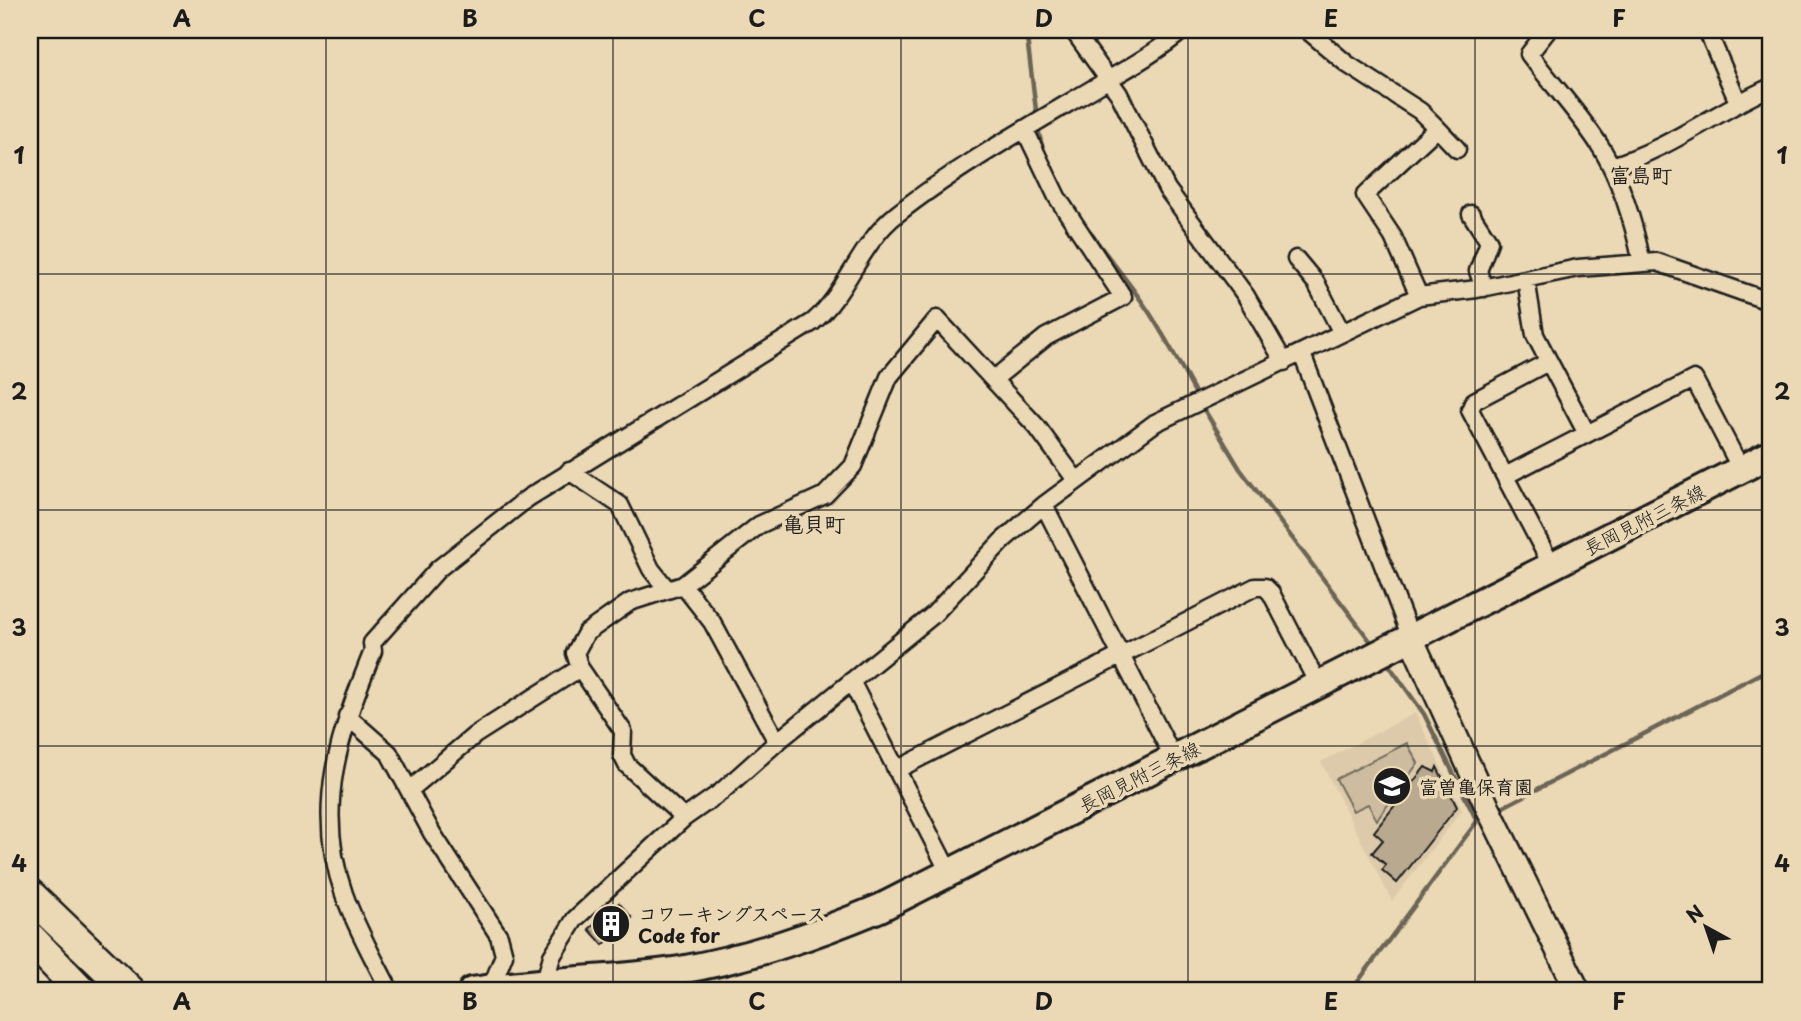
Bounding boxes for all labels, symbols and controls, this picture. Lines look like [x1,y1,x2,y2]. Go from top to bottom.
text: A [173,0,191,35]
text: B [462,0,478,35]
text: C [748,0,766,35]
text: D [1035,0,1053,35]
text: E [1324,0,1338,35]
text: F [1612,0,1626,35]
text: 1 [14,137,25,172]
text: 1 [1777,137,1788,172]
district label: 富島町 [1610,158,1673,190]
text: 2 [11,373,27,408]
text: 2 [1774,373,1790,408]
street label: 長岡見附三条線 [1578,476,1710,562]
district label: 亀貝町 [783,507,846,539]
text: 3 [11,609,27,644]
text: 3 [1774,609,1790,644]
street label: 長岡見附三条線 [1073,733,1205,819]
school or university icon: 富曽亀保育園 [1371,765,1413,807]
place label: 富曽亀保育園 [1419,772,1533,800]
text: 4 [11,845,27,880]
text: 4 [1774,845,1790,880]
north arrow [1672,892,1742,962]
text: N [1680,898,1709,929]
place label: コワーキングスペース Code for [638,899,826,949]
building icon: コワーキングスペース Code for [590,903,632,945]
text: A [173,983,191,1018]
text: B [462,983,478,1018]
text: C [748,983,766,1018]
text: D [1035,983,1053,1018]
text: E [1324,983,1338,1018]
text: F [1612,983,1626,1018]

